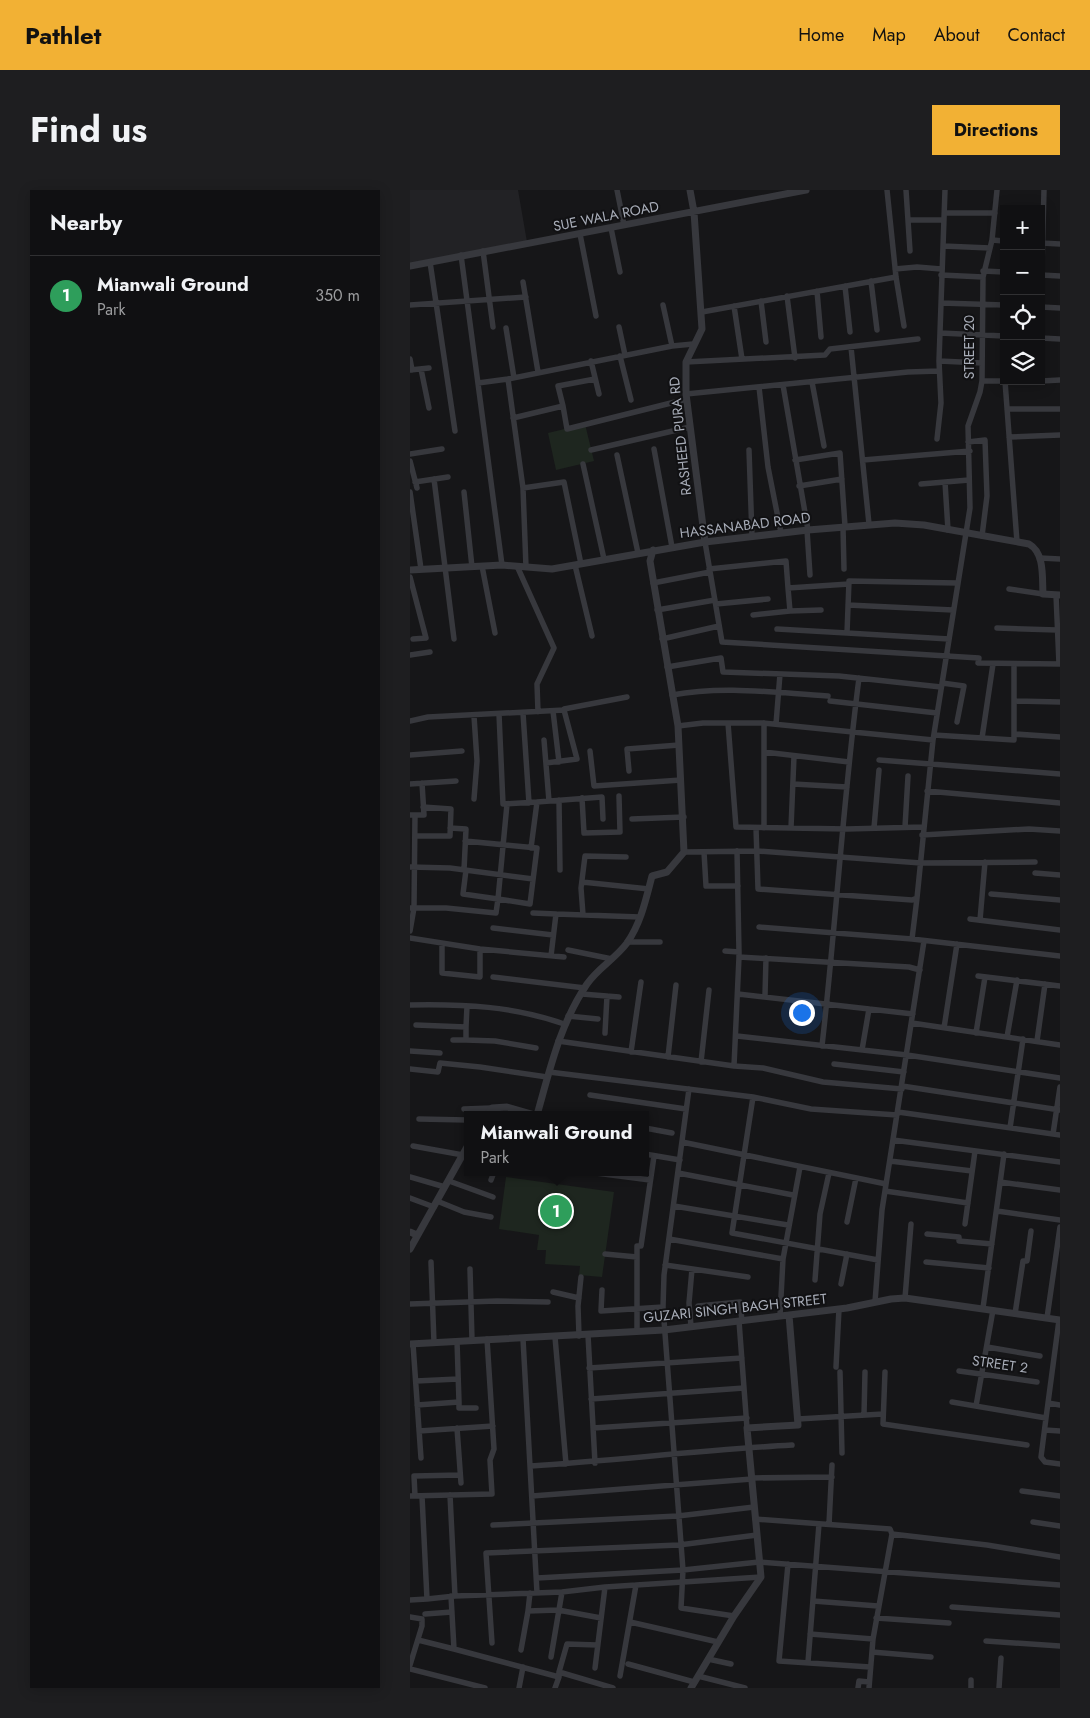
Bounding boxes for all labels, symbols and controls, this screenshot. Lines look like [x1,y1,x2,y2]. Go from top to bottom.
text: Pathlet [25,18,101,53]
text: Home [798,22,844,48]
text: Map [872,22,906,48]
text: About [934,22,979,48]
text: Contact [1007,22,1065,48]
text: Find us [30,105,147,155]
button: Directions [932,105,1060,155]
street label: SUE WALA ROAD [551,196,661,236]
map controls [1000,205,1045,385]
button: + [1000,205,1045,250]
text: Nearby [50,208,122,238]
button: − [1000,250,1045,295]
text: Mianwali Ground [97,271,249,298]
text: 1 [62,284,70,307]
text: 350 m [315,284,360,307]
button: locate [1000,295,1045,340]
text: Park [97,298,126,321]
street label: STREET 20 [959,315,979,379]
button: layers [1000,340,1045,385]
street label: RASHEED PURA RD [664,376,696,496]
street label: HASSANABAD ROAD [678,507,812,543]
your location [789,1000,815,1026]
popup [464,1111,649,1176]
text: Mianwali Ground [481,1119,632,1146]
text: Park [481,1146,509,1169]
pin: 1 [540,1192,572,1230]
street label: GUZARI SINGH BAGH STREET [642,1288,828,1328]
street label: STREET 2 [971,1350,1029,1378]

